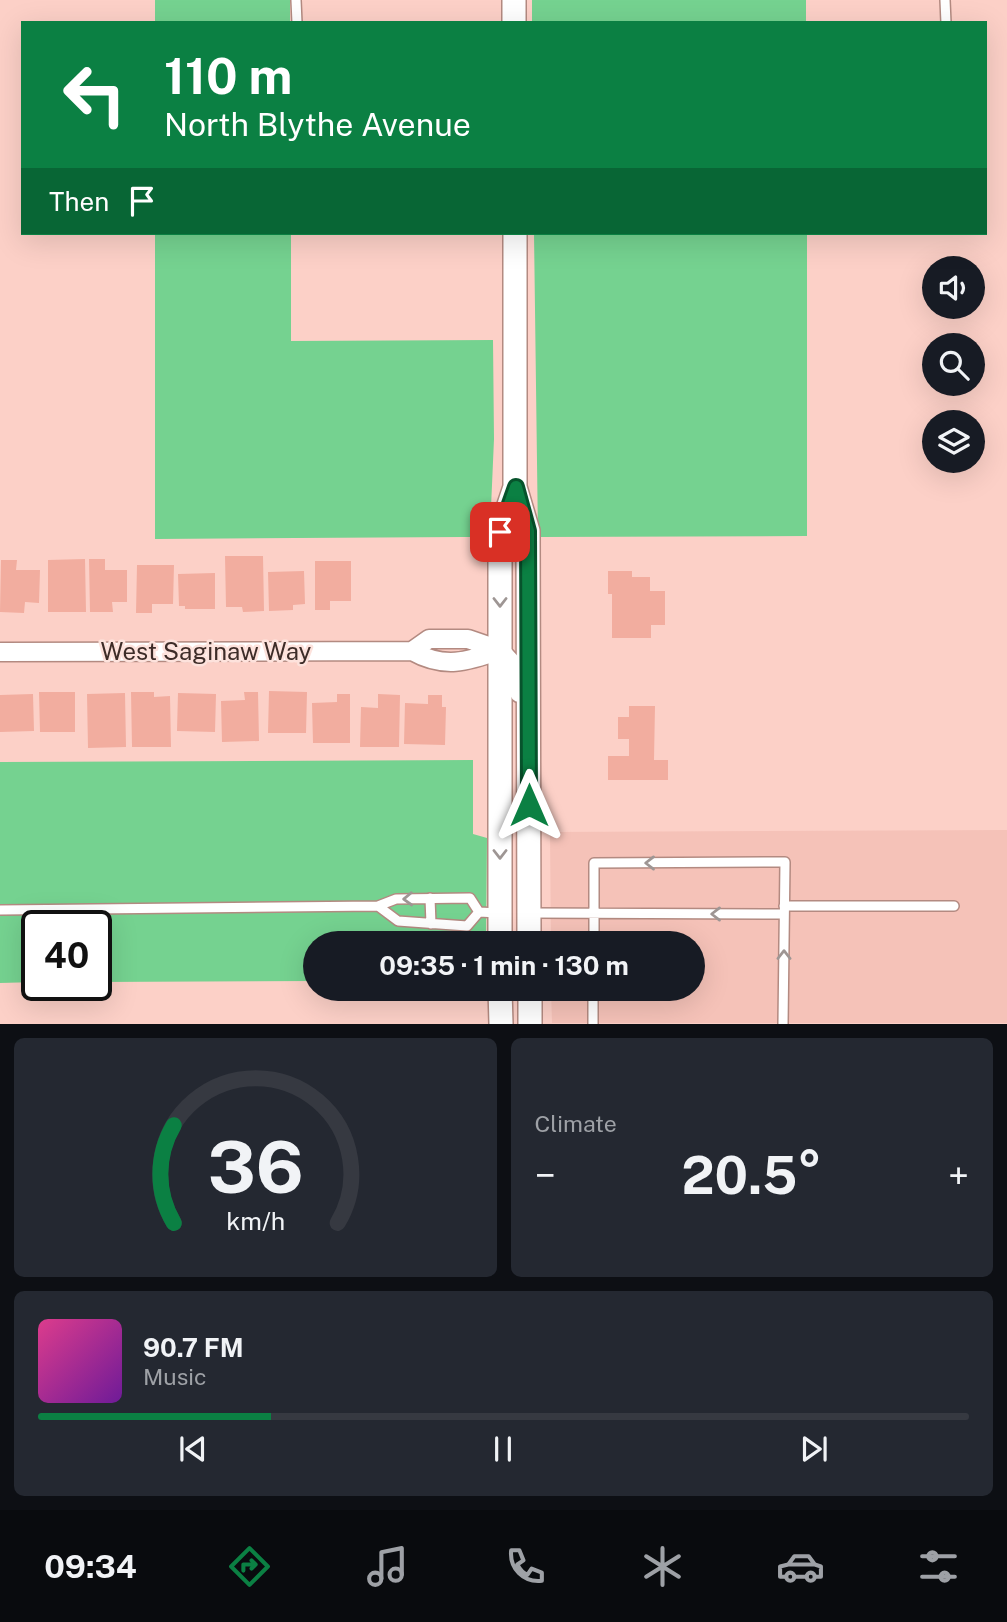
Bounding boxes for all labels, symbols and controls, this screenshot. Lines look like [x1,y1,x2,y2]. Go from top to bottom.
text: 110 m [164,47,292,105]
icon: left [49,49,140,140]
text: North Blythe Avenue [164,106,471,143]
icon: arrive [123,182,161,220]
text: Then [49,186,109,217]
map controls [922,256,985,473]
button: sound [922,256,985,319]
button: search [922,333,985,396]
button: layers [922,410,985,473]
pin [470,502,530,562]
icon: arrive [481,513,519,551]
one-way arrow [492,597,508,607]
street label: West Saginaw Way [101,637,312,665]
position arrow [492,768,566,842]
one-way arrow [492,849,508,859]
one-way arrow [644,855,655,871]
one-way arrow [402,891,413,906]
one-way arrow [710,906,721,922]
speed limit sign: 40 [21,910,112,1001]
text: 09:35 · 1 min · 130 m [379,950,629,981]
one-way arrow [776,950,792,960]
text: Climate [535,1110,617,1137]
text: 36 [207,1125,303,1210]
text: 20.5° [682,1145,822,1206]
text: − [535,1153,556,1198]
text: + [948,1153,969,1198]
text: km/h [226,1206,285,1236]
text: 90.7 FM [143,1332,244,1363]
text: Music [143,1363,207,1390]
icon: previous [174,1430,212,1468]
icon: pause [484,1430,522,1468]
icon: next [795,1430,833,1468]
icon: directions [225,1542,274,1591]
icon: music [363,1542,412,1591]
icon: phone [501,1542,550,1591]
icon: climate [638,1542,687,1591]
icon: car [776,1542,825,1591]
icon: filters [914,1542,963,1591]
text: 09:34 [44,1548,137,1585]

